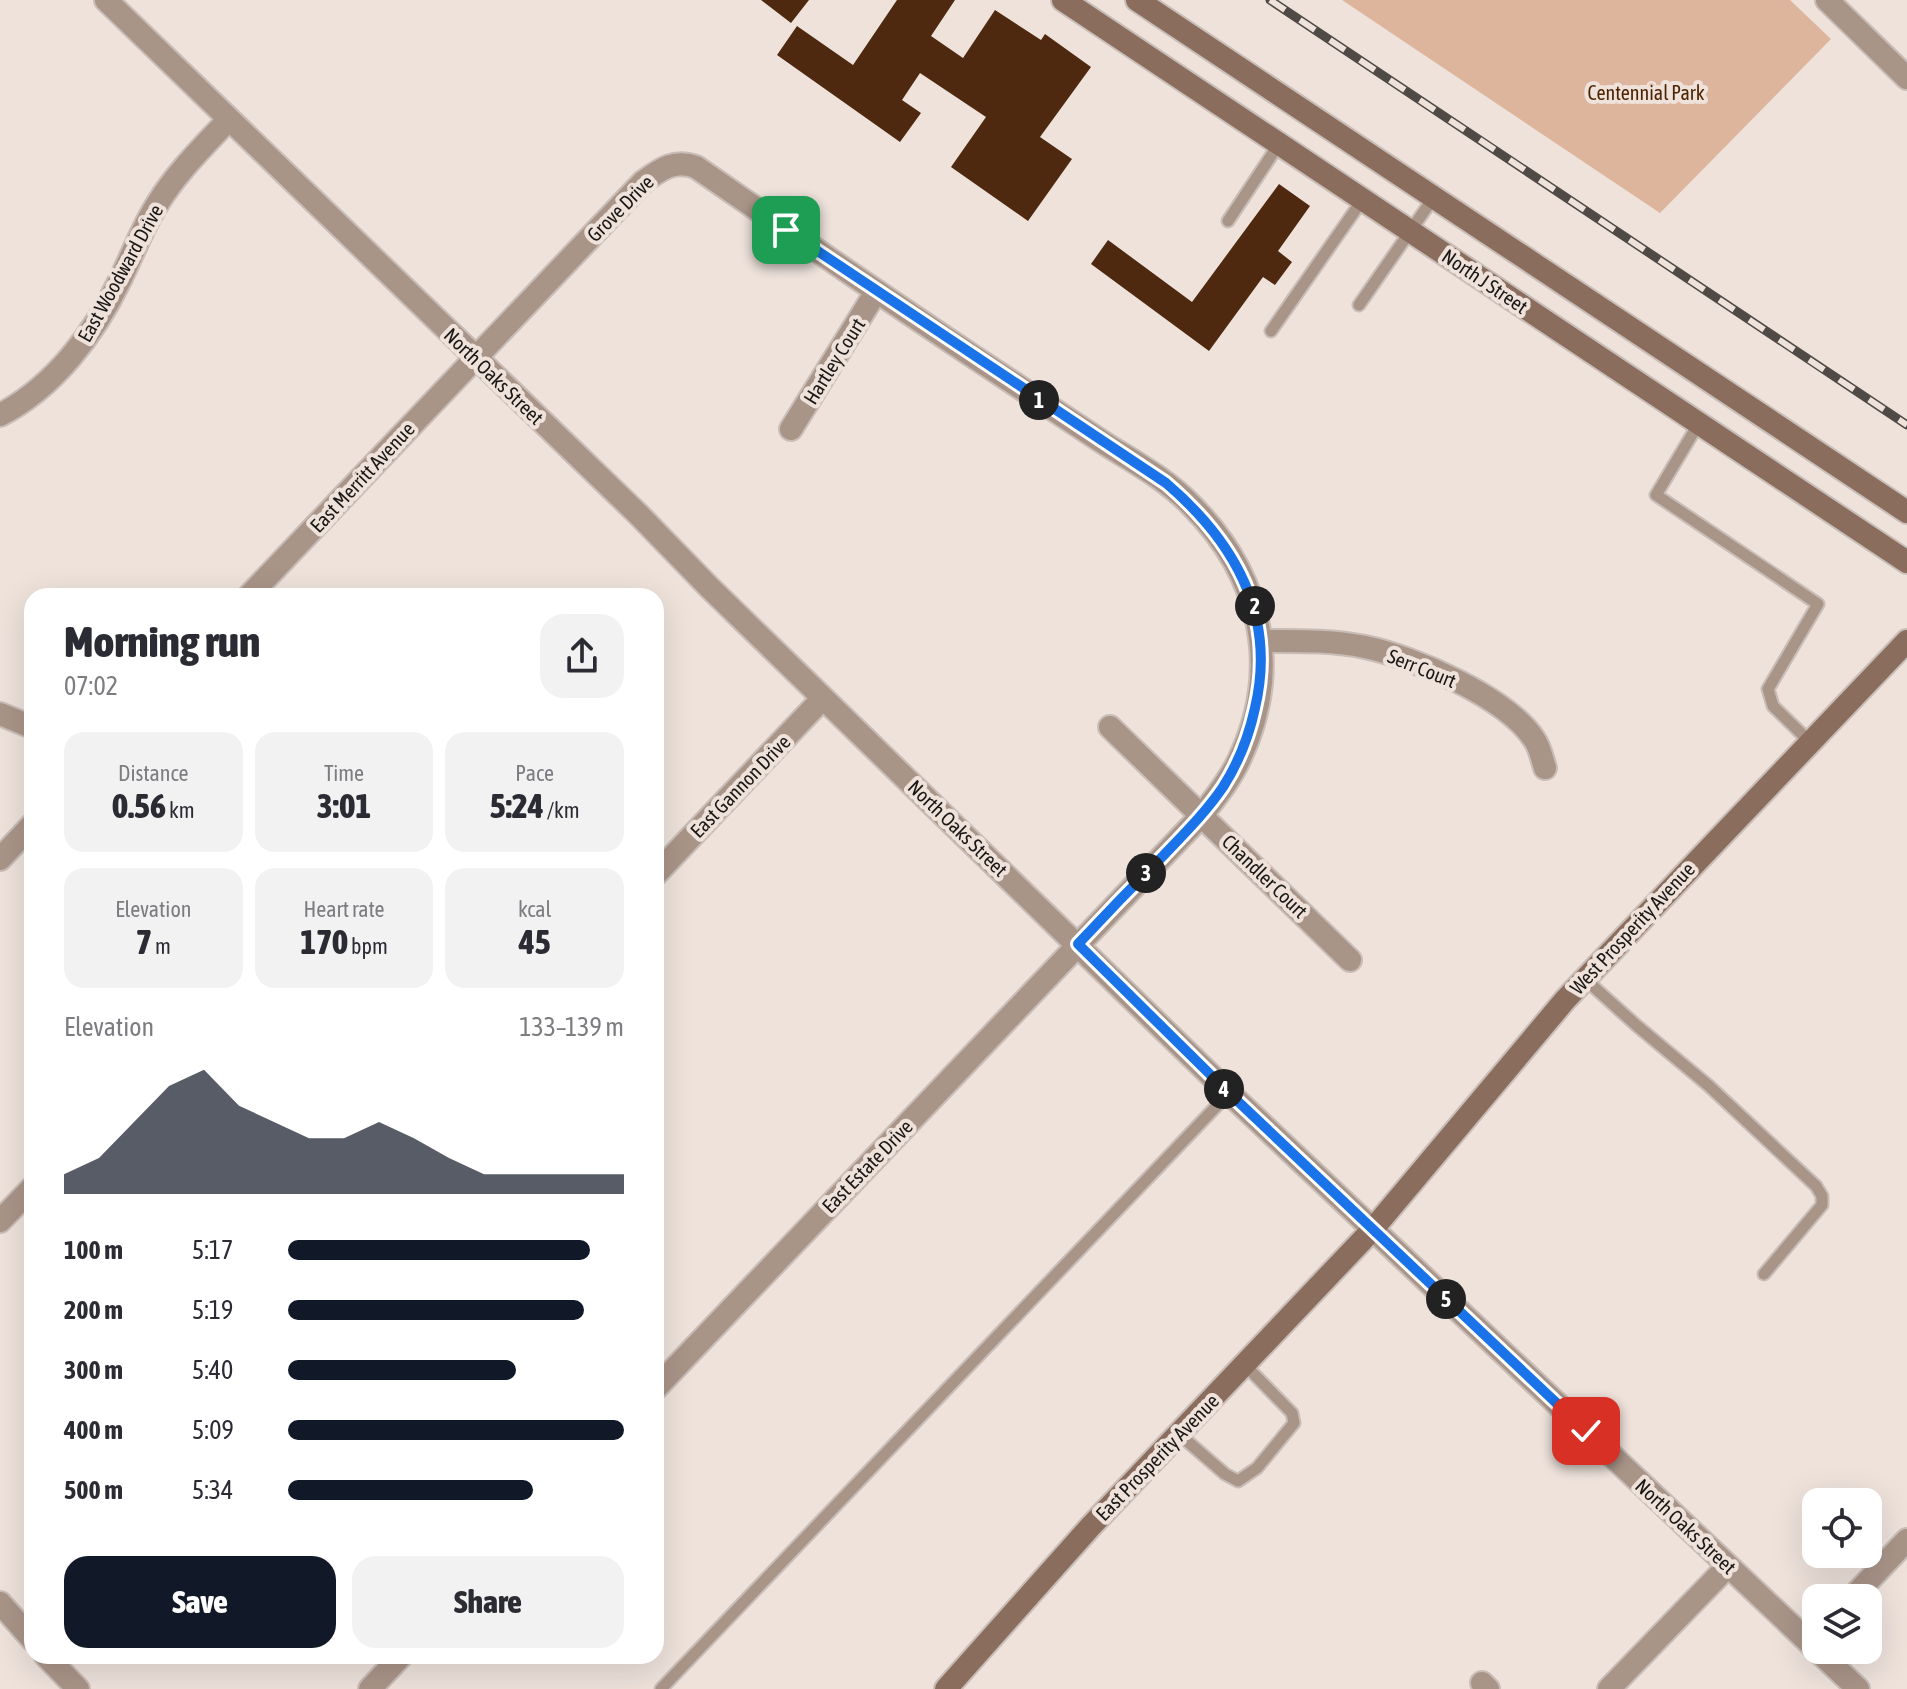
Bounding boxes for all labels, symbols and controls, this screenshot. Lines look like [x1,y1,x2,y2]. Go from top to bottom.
park label: Centennial Park [1587,81,1705,104]
street label: Grove Drive [582,170,658,246]
pin [752,196,820,264]
street label: East Woodward Drive [73,200,167,346]
icon: arrive [764,208,808,252]
street label: North J Street [1438,244,1532,318]
street label: Hartley Court [799,314,870,408]
street label: North Oaks Street [440,323,548,429]
pin: 1 [1019,380,1059,420]
text: 1 [1034,387,1044,413]
street label: East Merritt Avenue [305,417,419,537]
pin: 2 [1235,586,1275,626]
text: 2 [1250,593,1260,619]
button: share [540,614,624,698]
text: Morning run [64,616,260,666]
street label: Serr Court [1385,644,1460,692]
text: 07:02 [64,671,118,701]
street label: East Gannon Drive [685,730,795,842]
text: Distance [118,760,189,786]
text: Time [324,760,364,786]
text: Pace [515,760,554,786]
street label: North Oaks Street [904,775,1012,881]
text: 0.56 [112,786,166,825]
text: 3:01 [317,786,371,825]
text: 5:24 [490,786,544,825]
text: km [166,797,195,823]
text: /km [544,797,580,823]
street label: Chandler Court [1218,830,1313,922]
pin: 3 [1126,853,1166,893]
street label: West Prosperity Avenue [1565,857,1699,999]
text: 3 [1141,860,1151,886]
text: Elevation [115,896,191,922]
text: Heart rate [303,896,385,922]
text: kcal [518,896,551,922]
text: 7 [136,922,152,961]
text: 170 [300,922,348,961]
text: 45 [519,922,551,961]
text: m [152,933,171,959]
text: bpm [348,933,388,959]
text: Elevation [64,1012,154,1042]
text: 133–139 m [519,1012,624,1042]
pin: 4 [1204,1069,1244,1109]
text: 4 [1219,1076,1229,1102]
street label: East Estate Drive [817,1115,917,1217]
text: 100 m [64,1235,123,1265]
text: 5:17 [192,1235,233,1265]
pin: 5 [1426,1279,1466,1319]
text: 5 [1441,1286,1451,1312]
text: 200 m [64,1295,123,1325]
text: 5:19 [192,1295,233,1325]
text: 300 m [64,1355,123,1385]
text: 5:40 [192,1355,233,1385]
street label: East Prosperity Avenue [1091,1389,1223,1525]
pin [1552,1397,1620,1465]
icon: check [1564,1409,1608,1453]
text: 400 m [64,1415,123,1445]
text: 5:09 [192,1415,234,1445]
street label: North Oaks Street [1631,1474,1741,1578]
text: 500 m [64,1475,123,1505]
text: 5:34 [192,1475,233,1505]
map controls [1802,1488,1882,1664]
button: locate [1802,1488,1882,1568]
button: Save [64,1556,336,1648]
button: Share [352,1556,624,1648]
button: layers [1802,1584,1882,1664]

